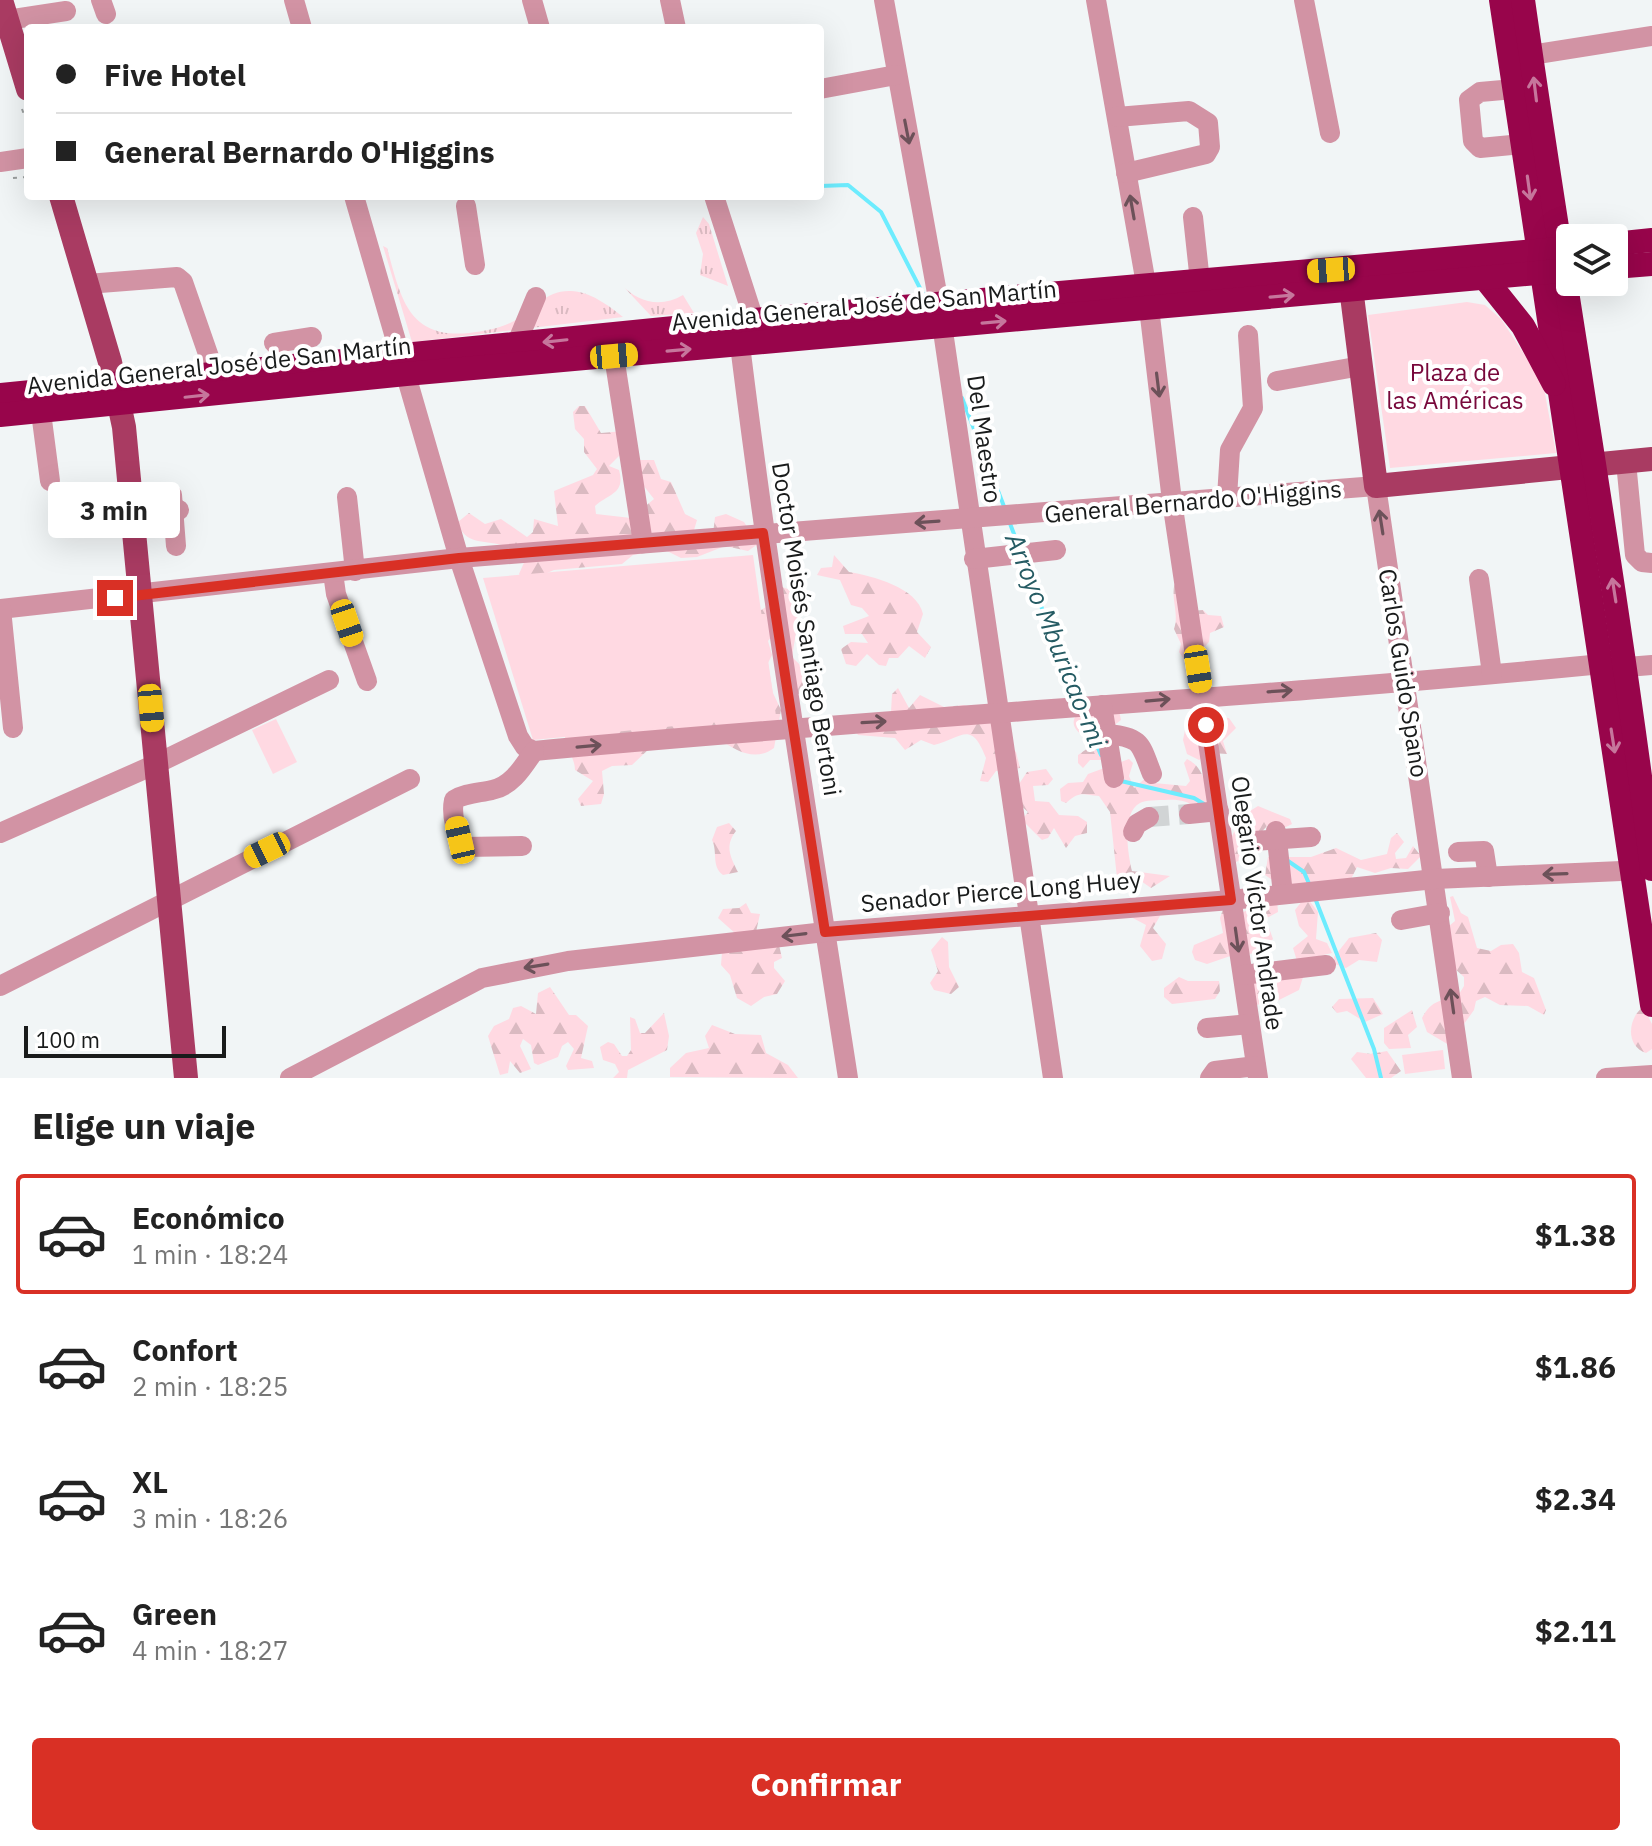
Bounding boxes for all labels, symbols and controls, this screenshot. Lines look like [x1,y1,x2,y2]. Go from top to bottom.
text: Five Hotel [104,55,246,94]
one-way arrow [1528,76,1543,103]
one-way arrow [900,119,915,144]
text: General Bernardo O'Higgins [104,132,495,171]
one-way arrow [1522,175,1537,200]
one-way arrow [1124,195,1139,221]
map controls [1556,224,1628,296]
button: layers [1556,224,1628,296]
car [1306,256,1356,284]
street label: Avenida General José de San Martín [670,272,1058,338]
one-way arrow [1268,288,1295,303]
one-way arrow [980,315,1007,330]
street label: Avenida General José de San Martín [25,329,413,401]
one-way arrow [542,333,569,348]
car [589,342,639,370]
one-way arrow [665,342,692,357]
park label: Plaza de las Américas [1386,356,1524,416]
one-way arrow [1151,372,1166,397]
street label: Del Maestro [960,373,1010,505]
one-way arrow [183,388,210,403]
street label: Doctor Moisés Santiago Bertoni [765,460,849,798]
street label: General Bernardo O'Higgins [1043,472,1343,530]
callout: 3 min [49,482,181,538]
text: 3 min [80,493,148,527]
one-way arrow [1373,510,1388,536]
one-way arrow [914,515,941,530]
water label: Arroyo Mburicao-mi [998,527,1116,753]
street label: Carlos Guido Spano [1372,566,1436,780]
one-way arrow [1606,578,1621,603]
route end [97,580,133,616]
car [328,596,366,650]
car [1182,643,1214,695]
car [137,683,165,733]
one-way arrow [1266,683,1293,698]
one-way arrow [1144,693,1171,708]
route start [1188,707,1224,743]
one-way arrow [860,714,887,729]
one-way arrow [1606,728,1621,753]
one-way arrow [575,738,602,753]
street label: Olegario Víctor Andrade [1224,774,1292,1032]
car [443,814,477,866]
car [240,829,294,871]
street label: Senador Pierce Long Huey [859,863,1143,919]
one-way arrow [1542,867,1569,882]
one-way arrow [1230,927,1245,952]
one-way arrow [781,928,808,943]
one-way arrow [524,959,549,974]
one-way arrow [1444,989,1459,1014]
scale bar [24,1022,226,1058]
text: 100 m [36,1025,100,1054]
text: Elige un viaje [32,1102,256,1149]
icon: car [36,1198,108,1270]
text: Económico [132,1198,285,1237]
text: $1.38 [1535,1215,1616,1254]
text: 1 min · 18:24 [132,1237,288,1271]
icon: car [36,1330,108,1402]
text: Confort [132,1330,238,1369]
text: $1.86 [1535,1347,1616,1386]
text: 2 min · 18:25 [132,1369,288,1403]
icon: car [36,1462,108,1534]
text: XL [132,1462,168,1501]
text: $2.34 [1535,1479,1616,1518]
text: 3 min · 18:26 [132,1501,288,1535]
icon: car [36,1594,108,1666]
text: Green [132,1594,217,1633]
text: $2.11 [1535,1611,1616,1650]
text: 4 min · 18:27 [132,1633,288,1667]
button: Confirmar [32,1738,1620,1830]

